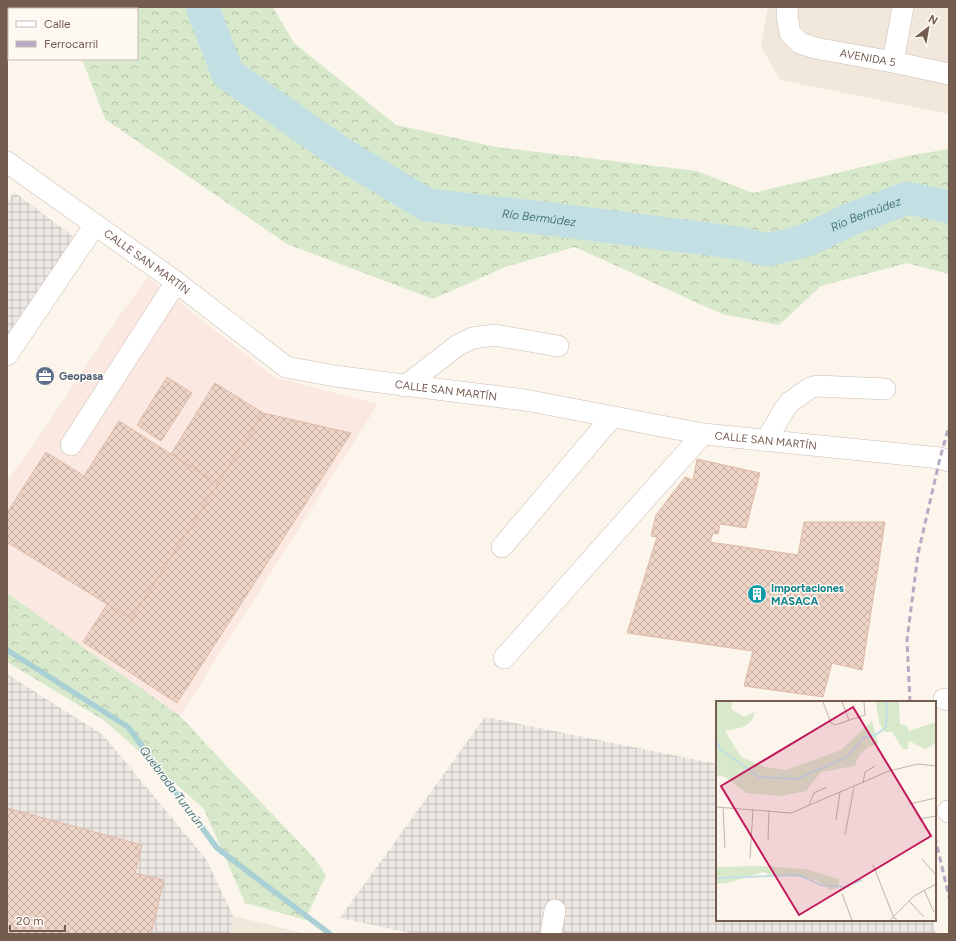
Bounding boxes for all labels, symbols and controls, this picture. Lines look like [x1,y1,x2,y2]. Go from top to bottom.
legend [8,8,138,60]
north arrow [908,8,948,48]
text: N [926,12,940,28]
text: Calle [44,17,71,31]
text: Ferrocarril [44,37,98,51]
street label: AVENIDA 5 [839,47,897,69]
water label: Río Bermúdez [828,194,903,235]
water label: Río Bermúdez [501,207,577,229]
street label: CALLE SAN MARTÍN [101,227,192,297]
office icon: Geopasa [34,365,56,387]
place label: Geopasa [59,370,103,383]
street label: CALLE SAN MARTÍN [394,378,498,403]
street label: CALLE SAN MARTÍN [714,429,818,453]
place label: Importaciones MASACA [771,582,844,608]
building icon: Importaciones MASACA [746,583,768,605]
inset map [716,701,936,921]
water label: Quebrada Tururún [137,743,208,831]
scale bar [10,907,65,933]
text: 20 m [16,914,44,928]

